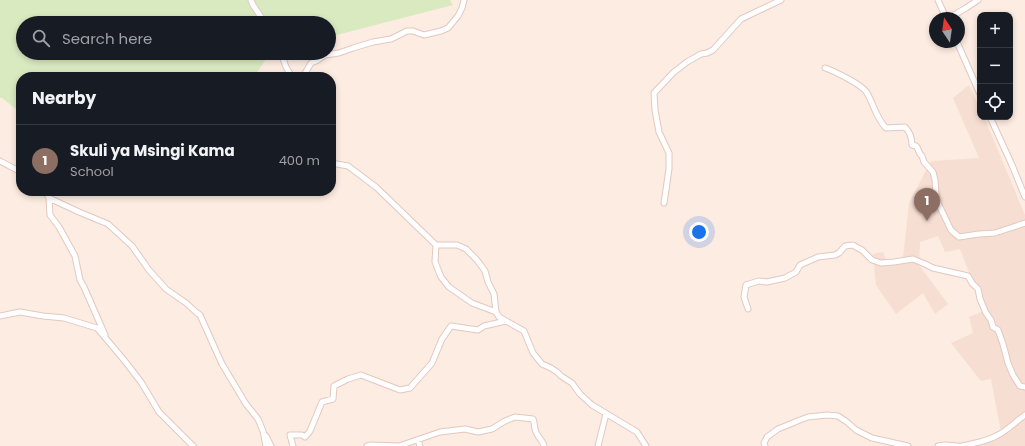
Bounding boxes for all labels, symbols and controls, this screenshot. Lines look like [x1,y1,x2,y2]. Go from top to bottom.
north arrow [929,12,965,48]
map controls [977,12,1013,120]
button: + [977,12,1013,48]
search box [16,16,336,60]
icon: search [30,27,52,49]
text: Search here [62,28,152,49]
button: − [977,48,1013,84]
button: locate [977,84,1013,120]
text: Nearby [32,86,96,110]
text: Skuli ya Msingi Kama [70,140,235,161]
text: 1 [43,151,47,170]
text: 400 m [279,151,320,170]
text: School [70,162,114,181]
pin: 1 [914,188,940,221]
your location [689,222,709,242]

